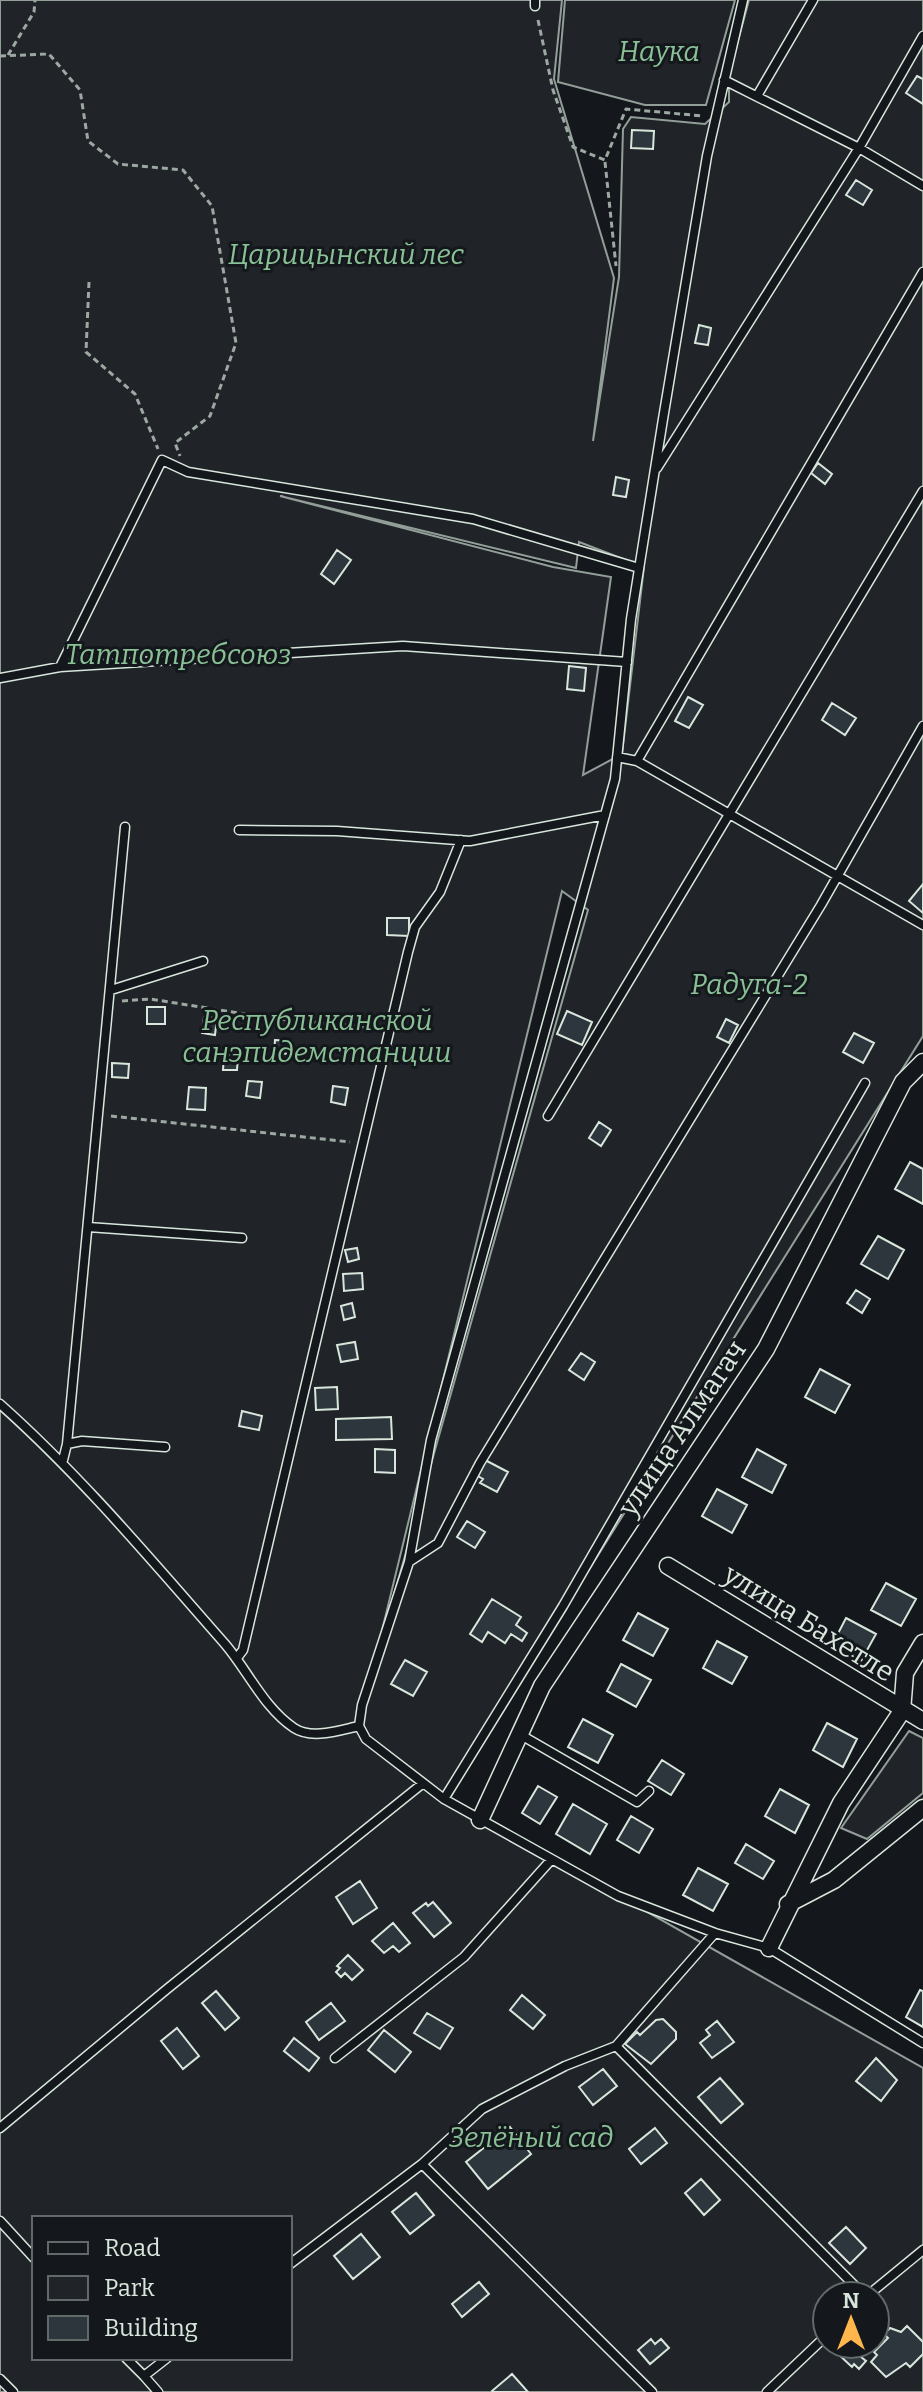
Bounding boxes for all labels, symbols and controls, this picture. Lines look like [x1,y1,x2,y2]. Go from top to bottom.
park label: Наука [618,35,700,68]
park label: Царицынский лес [228,238,465,271]
park label: Татпотребсоюз [65,638,291,671]
park label: Радуга-2 [690,968,808,1001]
park label: Республиканской санэпидемстанции [183,1004,451,1069]
street label: улица Алмагач [611,1334,753,1523]
street label: улица Бахетле [717,1557,900,1689]
park label: Зелёный сад [448,2121,614,2154]
legend [32,2216,292,2360]
text: Road [104,2234,160,2262]
text: Park [104,2274,155,2302]
north arrow [811,2280,891,2360]
text: N [843,2287,860,2314]
text: Building [104,2314,198,2342]

